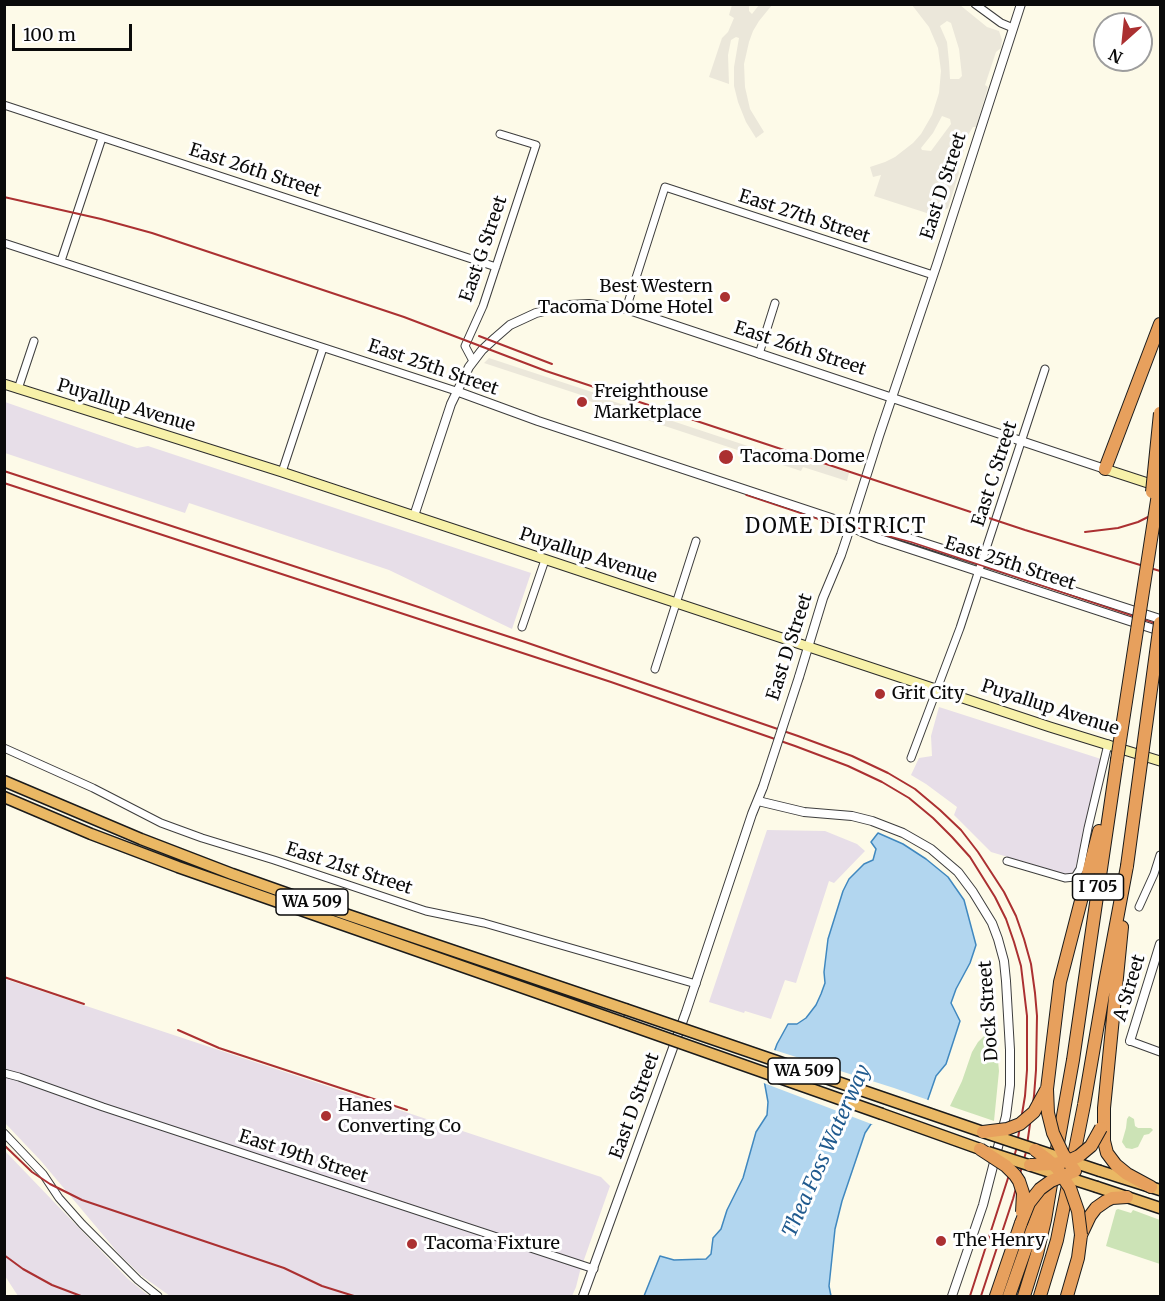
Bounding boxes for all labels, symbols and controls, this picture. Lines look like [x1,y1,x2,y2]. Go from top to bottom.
scale bar [15,12,135,50]
north arrow [1093,12,1153,72]
text: 100 m [23,23,76,46]
text: N [1106,44,1126,68]
street label: East D Street [917,130,971,242]
street label: East 26th Street [186,139,324,203]
street label: East 27th Street [736,186,872,248]
street label: East G Street [456,193,512,305]
place label: Best Western Tacoma Dome Hotel [538,276,713,318]
marker: Best Western Tacoma Dome Hotel [718,290,732,304]
street label: East 26th Street [731,317,869,381]
street label: East 25th Street [365,336,501,400]
street label: Puyallup Avenue [54,375,198,437]
place label: Freighthouse Marketplace [594,381,708,424]
marker: Freighthouse Marketplace [575,395,589,409]
street label: East C Street [968,419,1022,529]
place label: Tacoma Dome [740,446,865,468]
marker: Tacoma Dome [717,448,735,466]
district label: DOME DISTRICT [745,515,927,539]
street label: Puyallup Avenue [517,524,659,588]
street label: East 25th Street [942,533,1078,595]
street label: East D Street [763,591,817,703]
street label: Puyallup Avenue [979,676,1121,740]
place label: Grit City [892,683,964,705]
marker: Grit City [873,687,887,701]
street label: East 21st Street [283,838,415,900]
road number: I 705 [1072,874,1124,900]
road number: WA 509 [276,889,348,915]
street label: A Street [1110,952,1150,1024]
street label: Dock Street [975,960,1003,1062]
street label: East D Street [606,1050,664,1162]
road number: WA 509 [768,1058,840,1084]
water label: Thea Foss Waterway [778,1061,876,1241]
place label: Hanes Converting Co [338,1095,461,1138]
marker: Hanes Converting Co [319,1109,333,1123]
street label: East 19th Street [236,1126,370,1188]
place label: The Henry [953,1230,1045,1252]
place label: Tacoma Fixture [424,1233,560,1255]
marker: The Henry [934,1234,948,1248]
marker: Tacoma Fixture [405,1237,419,1251]

